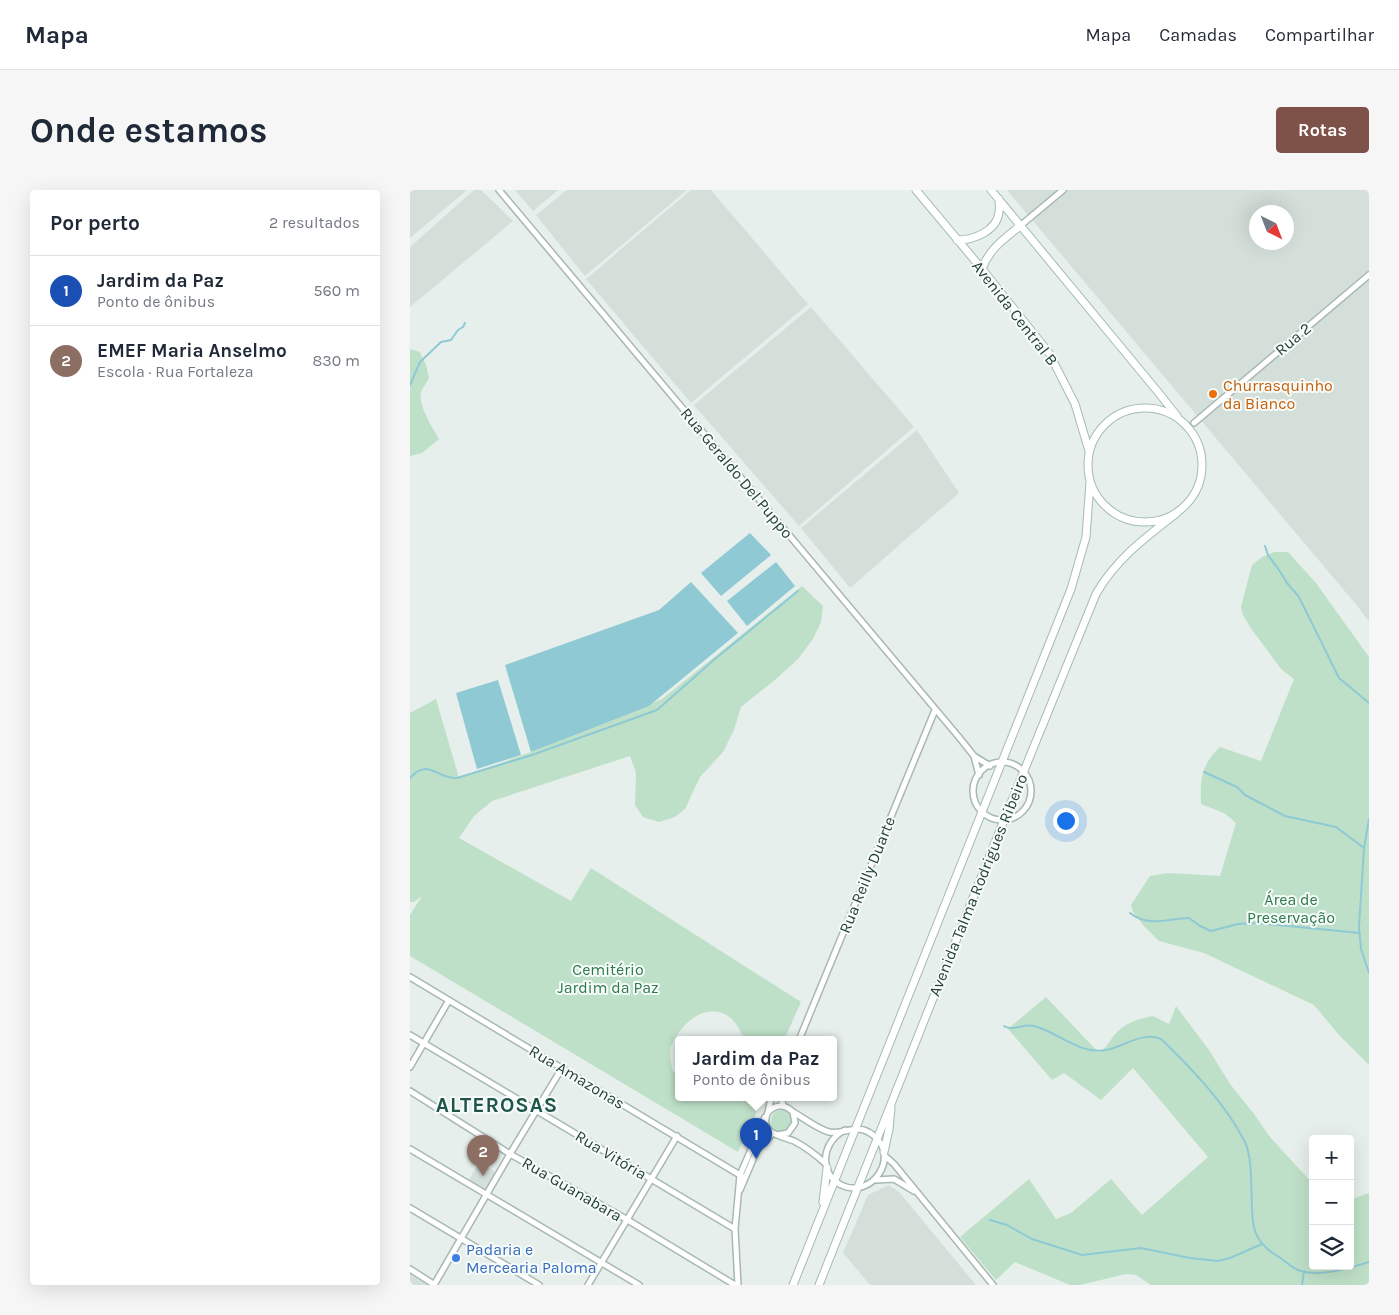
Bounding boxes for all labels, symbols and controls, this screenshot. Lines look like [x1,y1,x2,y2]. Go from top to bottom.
text: Mapa [25,21,89,49]
text: Mapa [1086,24,1131,46]
text: Camadas [1159,24,1237,46]
text: Compartilhar [1265,24,1374,46]
button: Rotas [1276,107,1369,153]
text: Onde estamos [30,110,267,151]
north arrow [1249,205,1294,250]
text: Por perto [50,211,140,235]
text: 2 resultados [269,213,360,232]
street label: Avenida Central B [968,257,1062,369]
text: Jardim da Paz [97,270,224,292]
text: 1 [63,281,69,300]
text: 560 m [314,281,360,300]
text: Ponto de ônibus [97,292,215,311]
street label: Rua 2 [1271,318,1315,360]
text: EMEF Maria Anselmo [97,340,287,362]
text: 2 [61,351,71,370]
text: 830 m [312,351,360,370]
text: Escola · Rua Fortaleza [97,362,254,381]
place label: Churrasquinho da Bianco [1223,376,1333,413]
marker: Churrasquinho da Bianco [1207,388,1219,400]
street label: Rua Geraldo Del Puppo [677,404,797,542]
street label: Avenida Talma Rodrigues Ribeiro [925,771,1031,999]
your location [1053,808,1079,834]
street label: Rua Reilly Duarte [835,814,899,936]
park label: Área de Preservação [1247,890,1335,927]
park label: Cemitério Jardim da Paz [557,960,659,997]
popup [675,1036,837,1101]
street label: Rua Amazonas [526,1041,628,1113]
text: Jardim da Paz [693,1048,819,1070]
text: Ponto de ônibus [693,1070,811,1089]
district label: ALTEROSAS [436,1093,558,1117]
pin: 1 [740,1118,772,1159]
street label: Rua Vitória [572,1126,650,1184]
pin: 2 [467,1135,499,1176]
map controls [1309,1135,1354,1270]
button: + [1309,1135,1354,1180]
street label: Rua Guanabara [519,1153,625,1225]
button: − [1309,1180,1354,1225]
button: layers [1309,1225,1354,1270]
place label: Padaria e Mercearia Paloma [466,1240,597,1277]
marker: Padaria e Mercearia Paloma [450,1252,462,1264]

